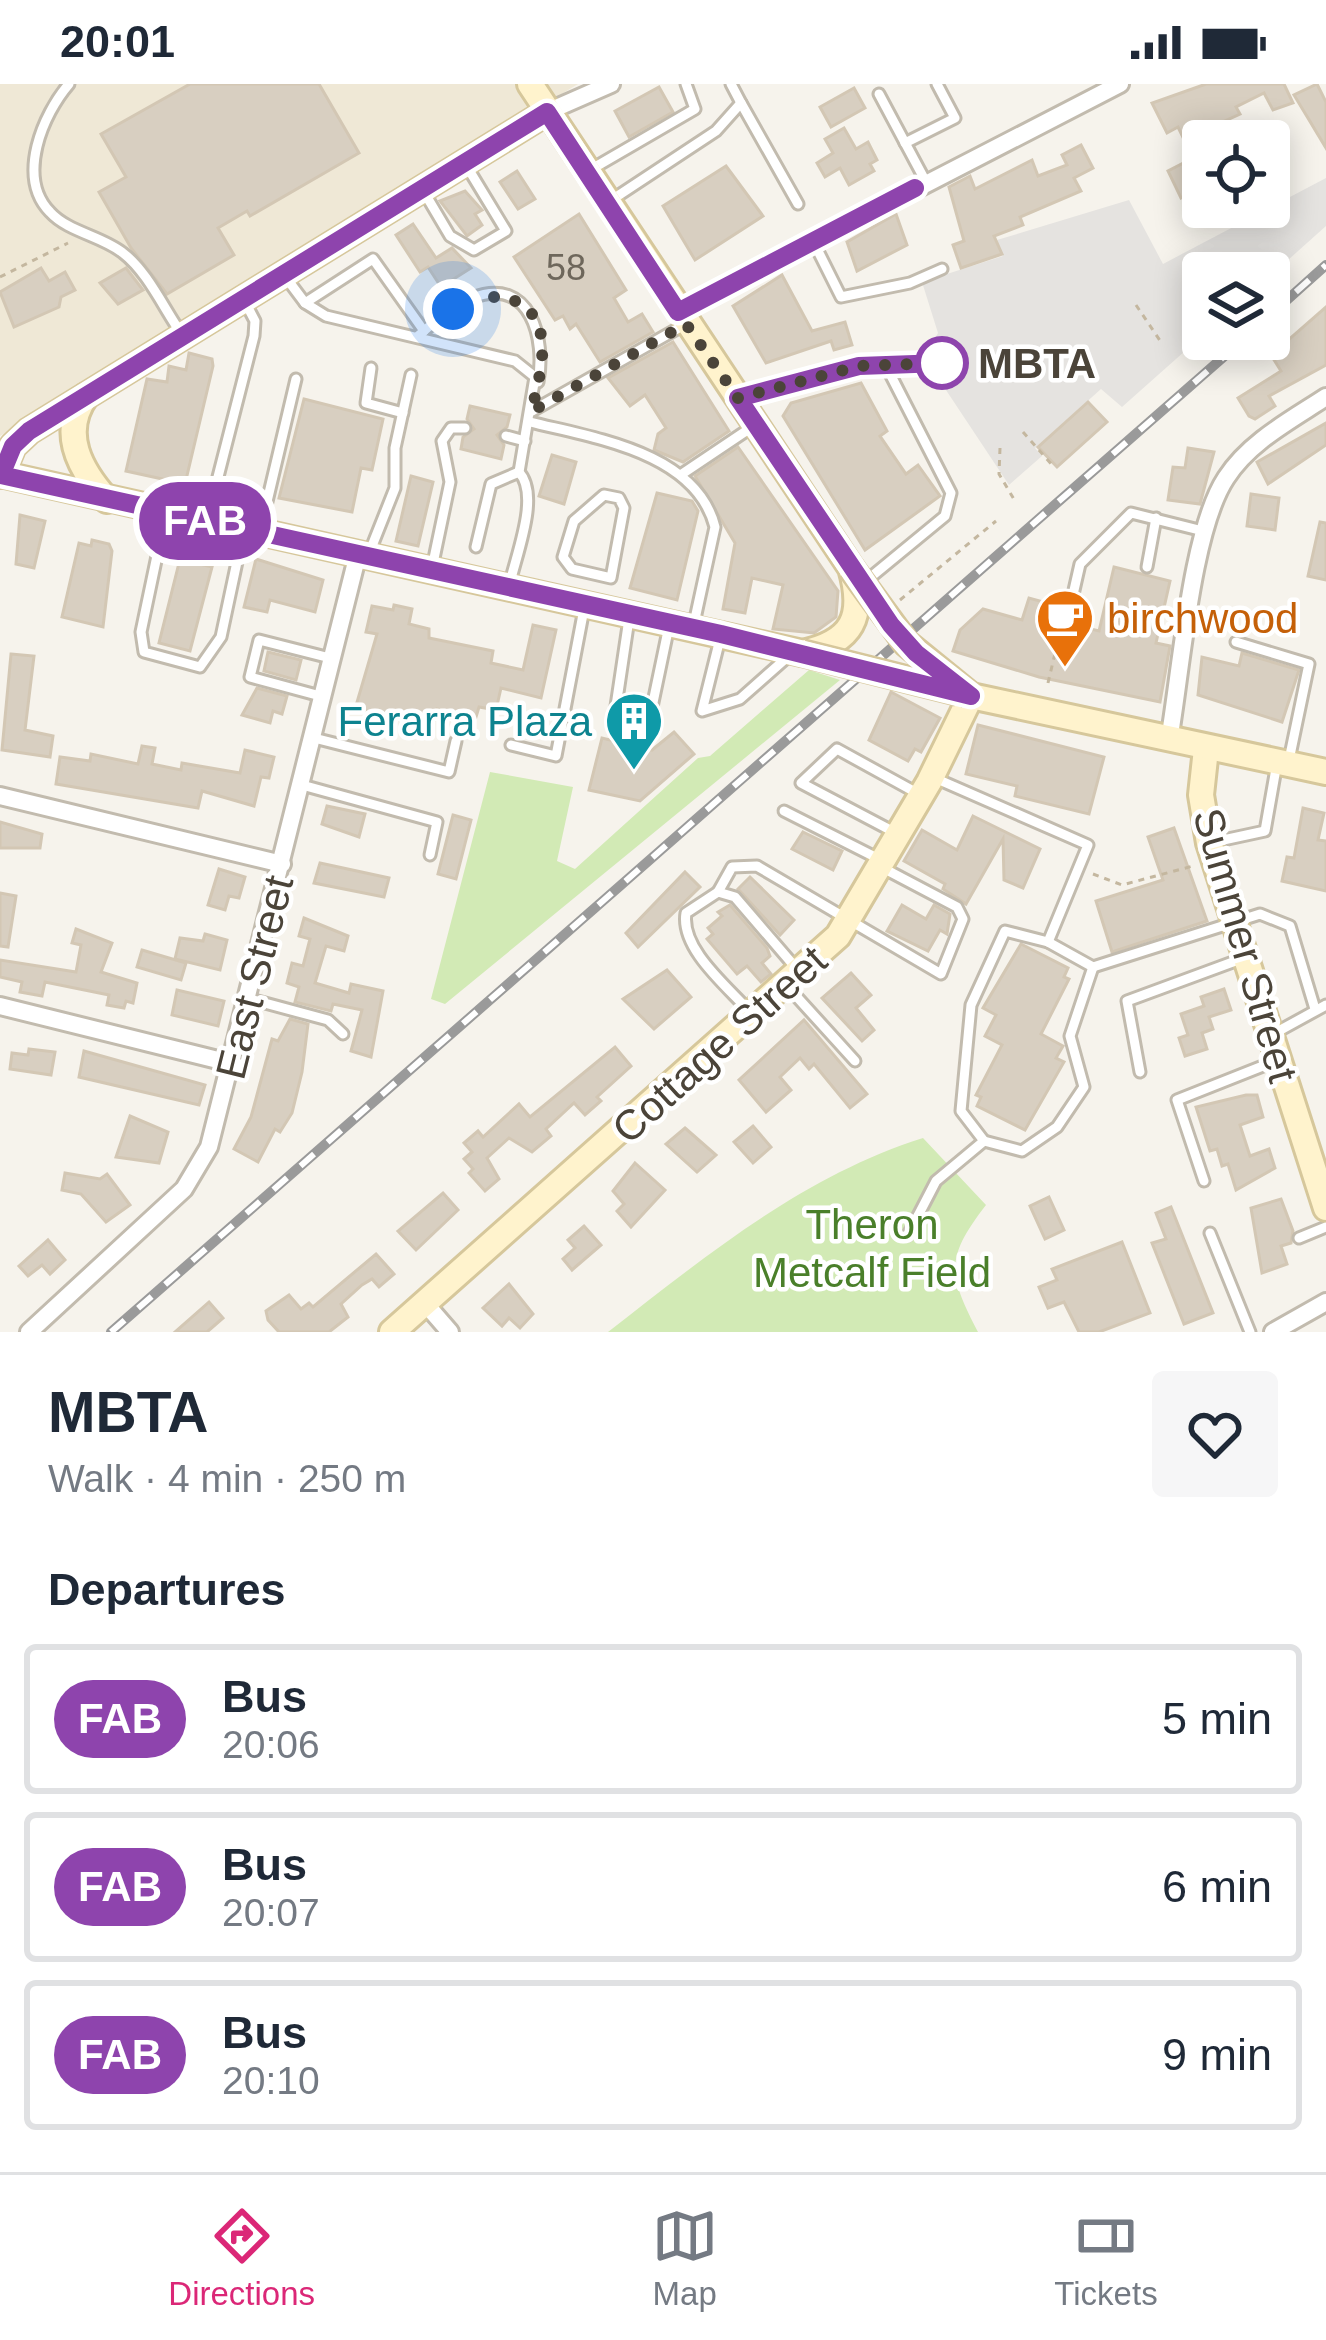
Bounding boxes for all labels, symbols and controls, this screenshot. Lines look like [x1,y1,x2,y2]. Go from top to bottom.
text: 20:01 [60,16,175,67]
map controls [1182,120,1290,360]
button: locate [1182,120,1290,228]
house number: 58 [546,247,586,288]
button: layers [1182,252,1290,360]
your location [423,279,483,339]
marker: MBTA [917,338,967,388]
place label: MBTA [978,340,1096,387]
line badge: FAB [136,482,274,560]
text: FAB [163,497,247,544]
cafe icon: birchwood [1034,587,1096,669]
place label: birchwood [1107,595,1298,642]
building icon: Ferarra Plaza [603,690,665,772]
place label: Ferarra Plaza [338,698,593,745]
street label: Summer Street [1184,803,1307,1088]
street label: East Street [207,870,302,1084]
street label: Cottage Street [603,936,836,1152]
park label: Theron Metcalf Field [753,1201,991,1296]
button: heart [1152,1371,1278,1497]
text: MBTA [48,1380,208,1444]
text: Walk · 4 min · 250 m [48,1457,406,1500]
text: Departures [48,1564,286,1615]
text: Bus [222,1671,307,1722]
text: 5 min [1162,1693,1272,1744]
text: FAB [78,1695,162,1742]
text: 20:06 [222,1723,320,1766]
text: Bus [222,1839,307,1890]
text: 6 min [1162,1861,1272,1912]
text: FAB [78,1863,162,1910]
text: 20:07 [222,1891,320,1934]
text: Bus [222,2007,307,2058]
text: 9 min [1162,2029,1272,2080]
text: FAB [78,2031,162,2078]
text: 20:10 [222,2059,320,2102]
tab: Directions [168,2203,315,2313]
tab: Map [652,2203,718,2313]
tab: Tickets [1054,2203,1158,2313]

